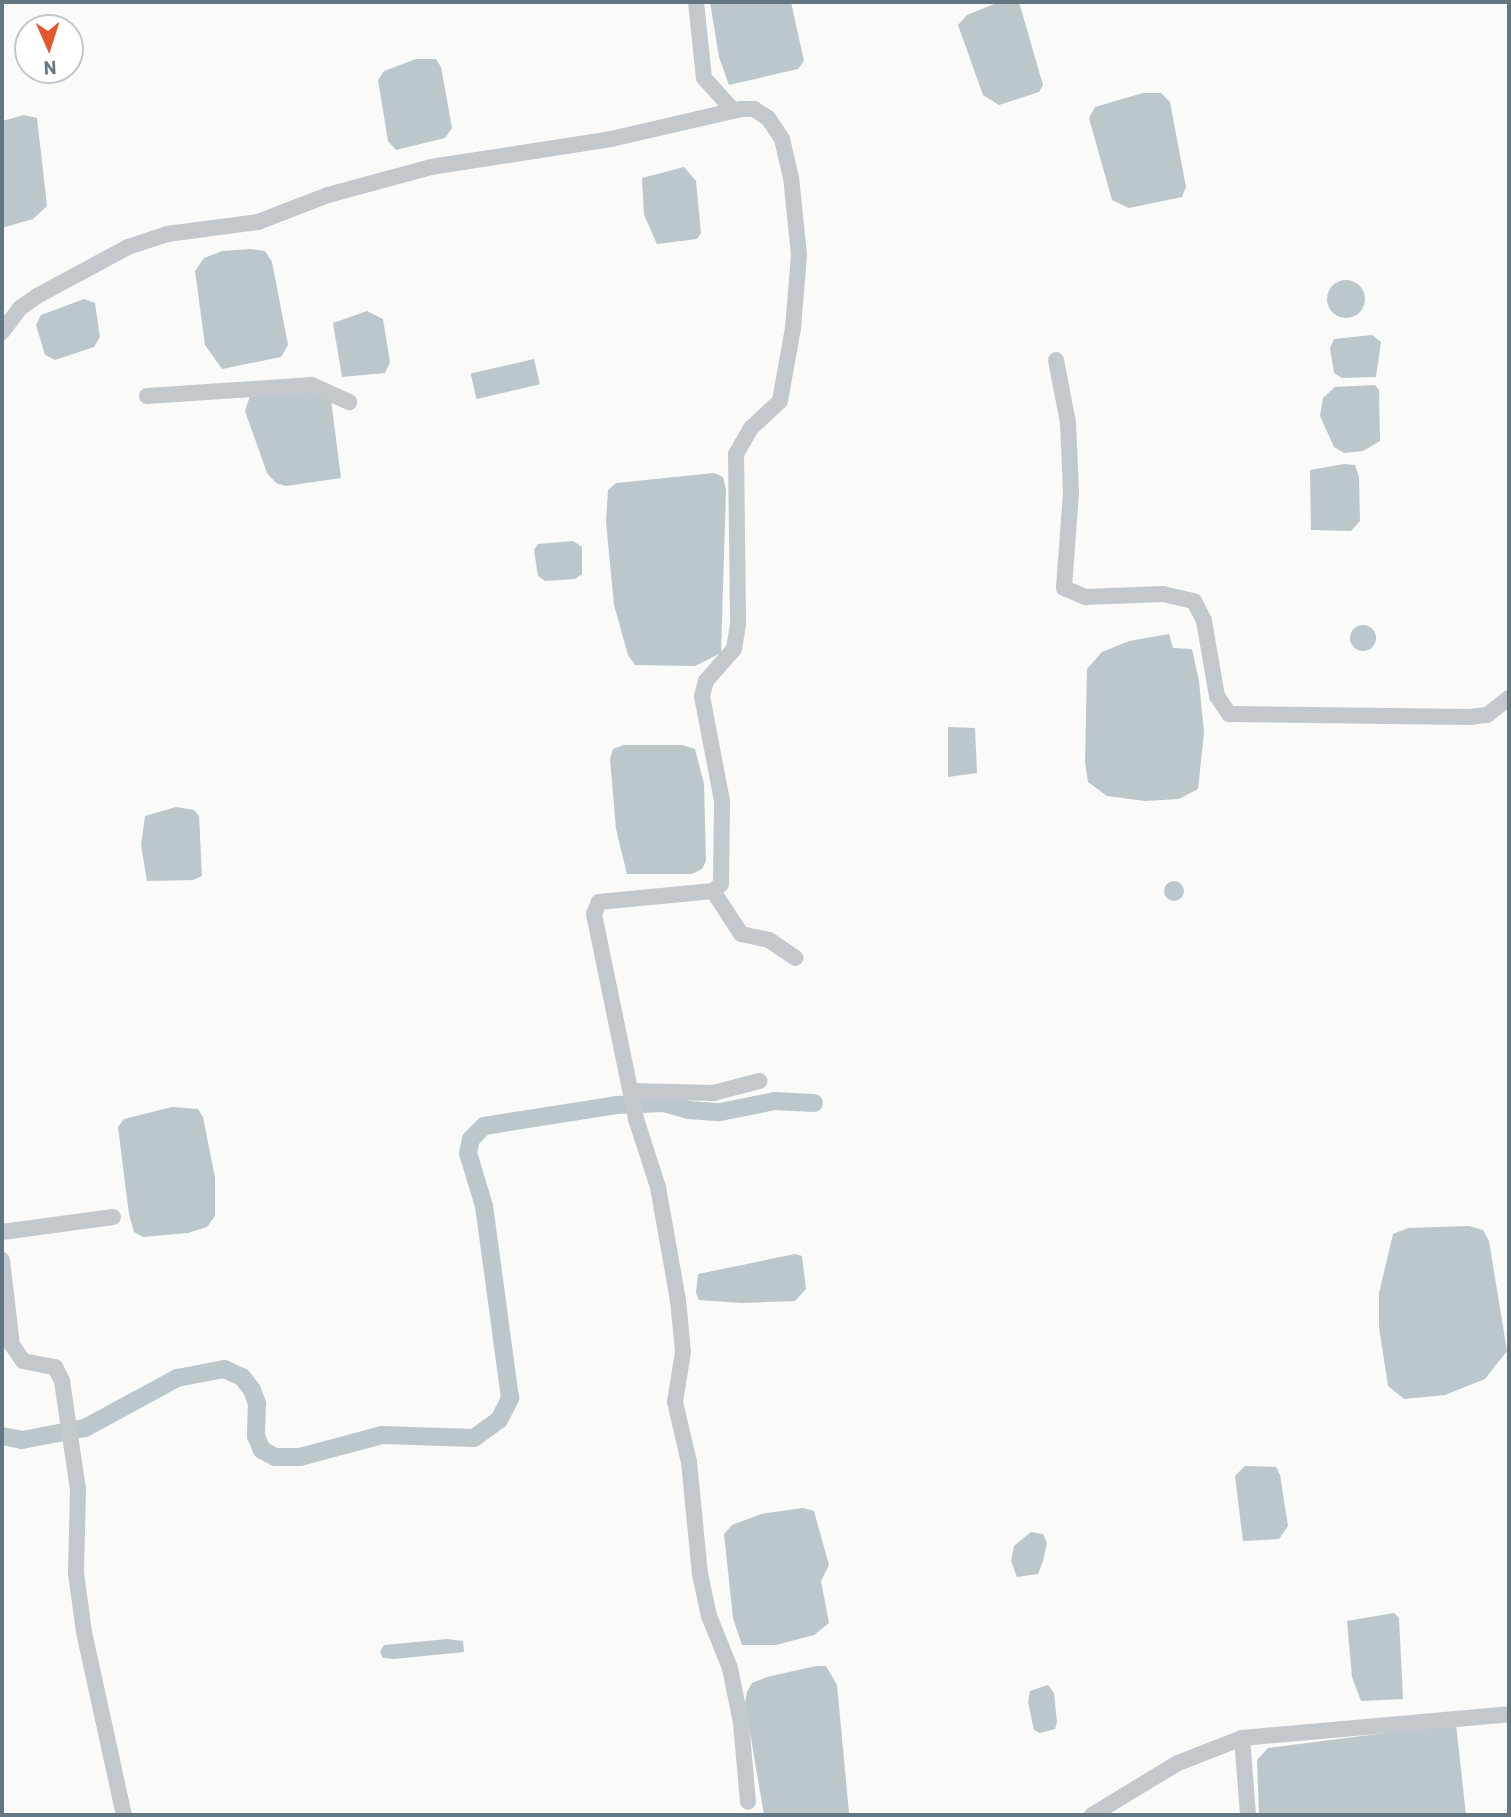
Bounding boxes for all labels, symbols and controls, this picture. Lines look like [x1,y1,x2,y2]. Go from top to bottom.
north arrow [14,14,84,84]
text: N [43,57,57,80]

